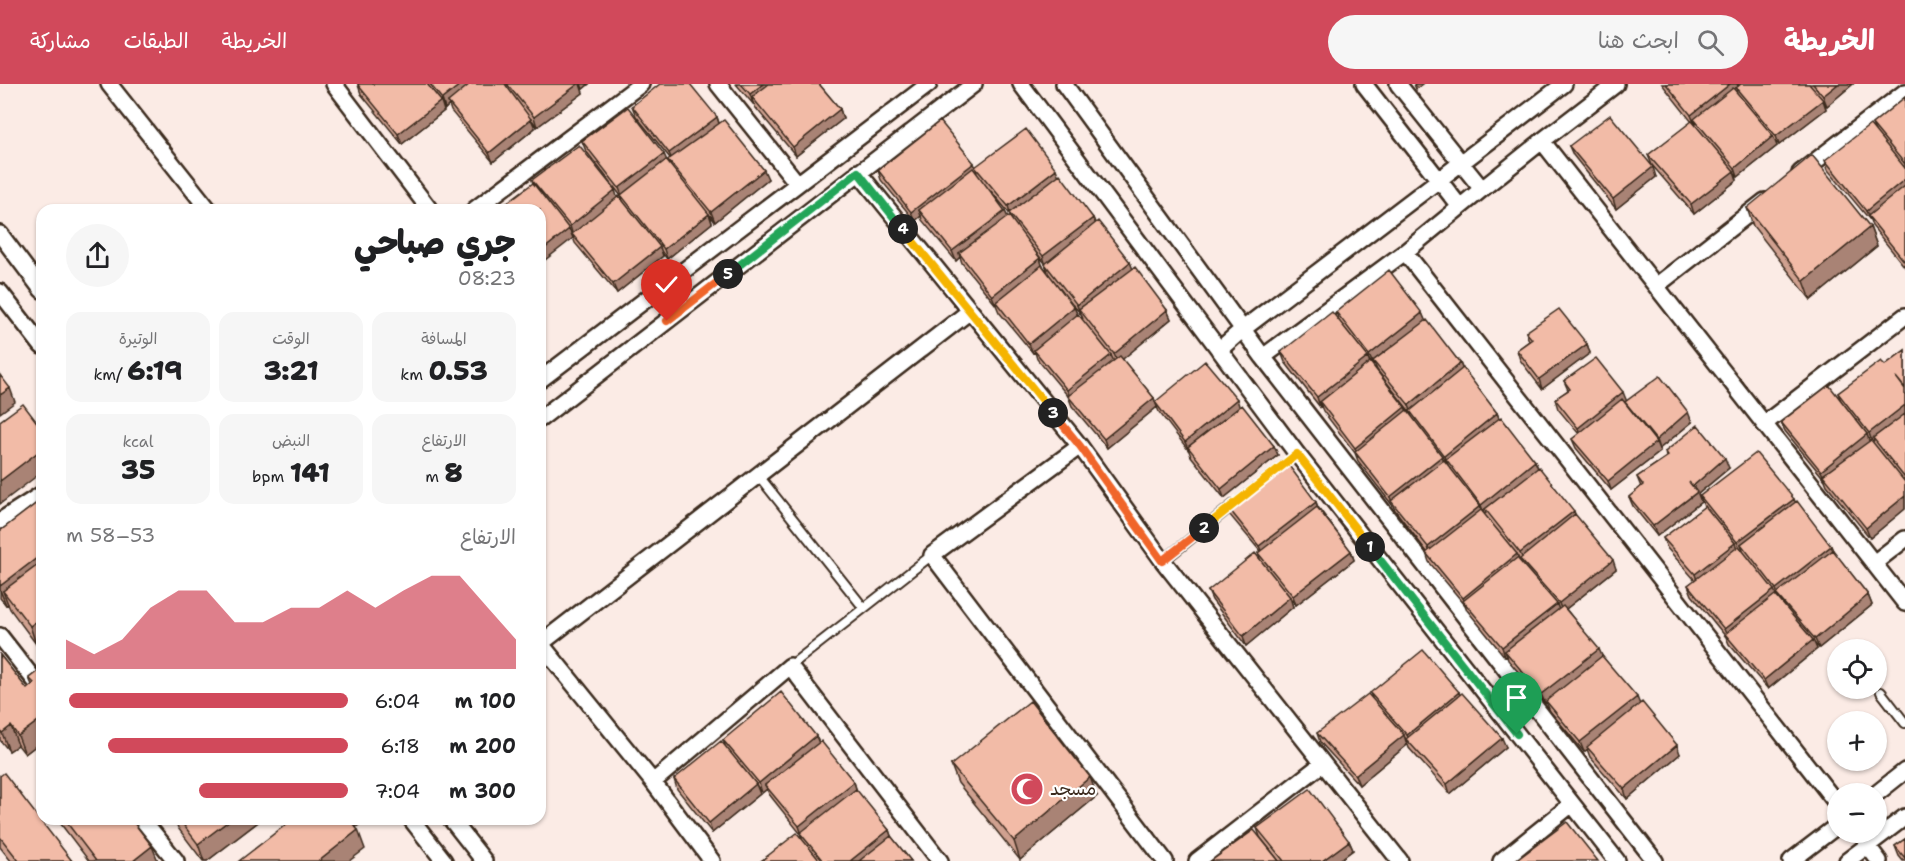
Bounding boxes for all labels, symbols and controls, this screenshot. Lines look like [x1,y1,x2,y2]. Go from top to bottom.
search box [1328,15,1748,69]
text: الخريطة [1784,21,1875,59]
text: ابحث هنا [1598,26,1679,55]
icon: search [1694,26,1727,59]
text: مشاركة [30,27,91,55]
text: الطبقات [124,27,189,55]
text: الخريطة [222,27,287,55]
pin: 4 [888,214,918,244]
text: 4 [897,218,909,239]
text: جري صباحي [354,220,516,265]
button: share [66,224,129,287]
pin [641,259,692,321]
pin: 5 [713,259,743,289]
text: 5 [723,263,733,284]
text: 08:23 [458,265,516,291]
icon: check [650,268,683,301]
text: الوتيرة [119,328,157,349]
text: الوقت [272,328,310,349]
text: المسافة [421,328,467,349]
text: 6:19 [127,353,183,388]
text: 3:21 [263,353,319,388]
text: 0.53 [428,353,488,388]
text: /km [93,364,127,385]
text: km [400,364,428,385]
pin: 3 [1038,398,1068,428]
text: 3 [1047,402,1059,423]
text: النبض [272,430,310,451]
text: الارتفاع [422,430,466,451]
text: kcal [122,431,154,452]
text: 35 [121,452,155,487]
text: 141 [290,455,330,490]
text: 8 [445,455,463,490]
text: bpm [252,466,290,487]
text: m [425,466,445,487]
pin: 2 [1189,513,1219,543]
text: 2 [1198,517,1210,538]
text: 53–58 m [66,522,155,548]
text: الارتفاع [460,524,516,550]
pin: 1 [1355,532,1385,562]
text: 1 [1366,536,1374,557]
map controls [1827,639,1887,843]
button: locate [1827,639,1887,699]
pin [1491,672,1542,734]
icon: arrive [1500,681,1533,714]
text: 6:04 [375,688,420,714]
text: 100 m [454,688,516,714]
button: + [1827,711,1887,771]
text: 6:18 [381,733,420,759]
text: 200 m [449,733,516,759]
mosque icon: مسجد [1009,771,1045,807]
place label: مسجد [1050,777,1096,801]
text: 7:04 [375,778,420,804]
text: 300 m [449,778,516,804]
button: − [1827,783,1887,843]

